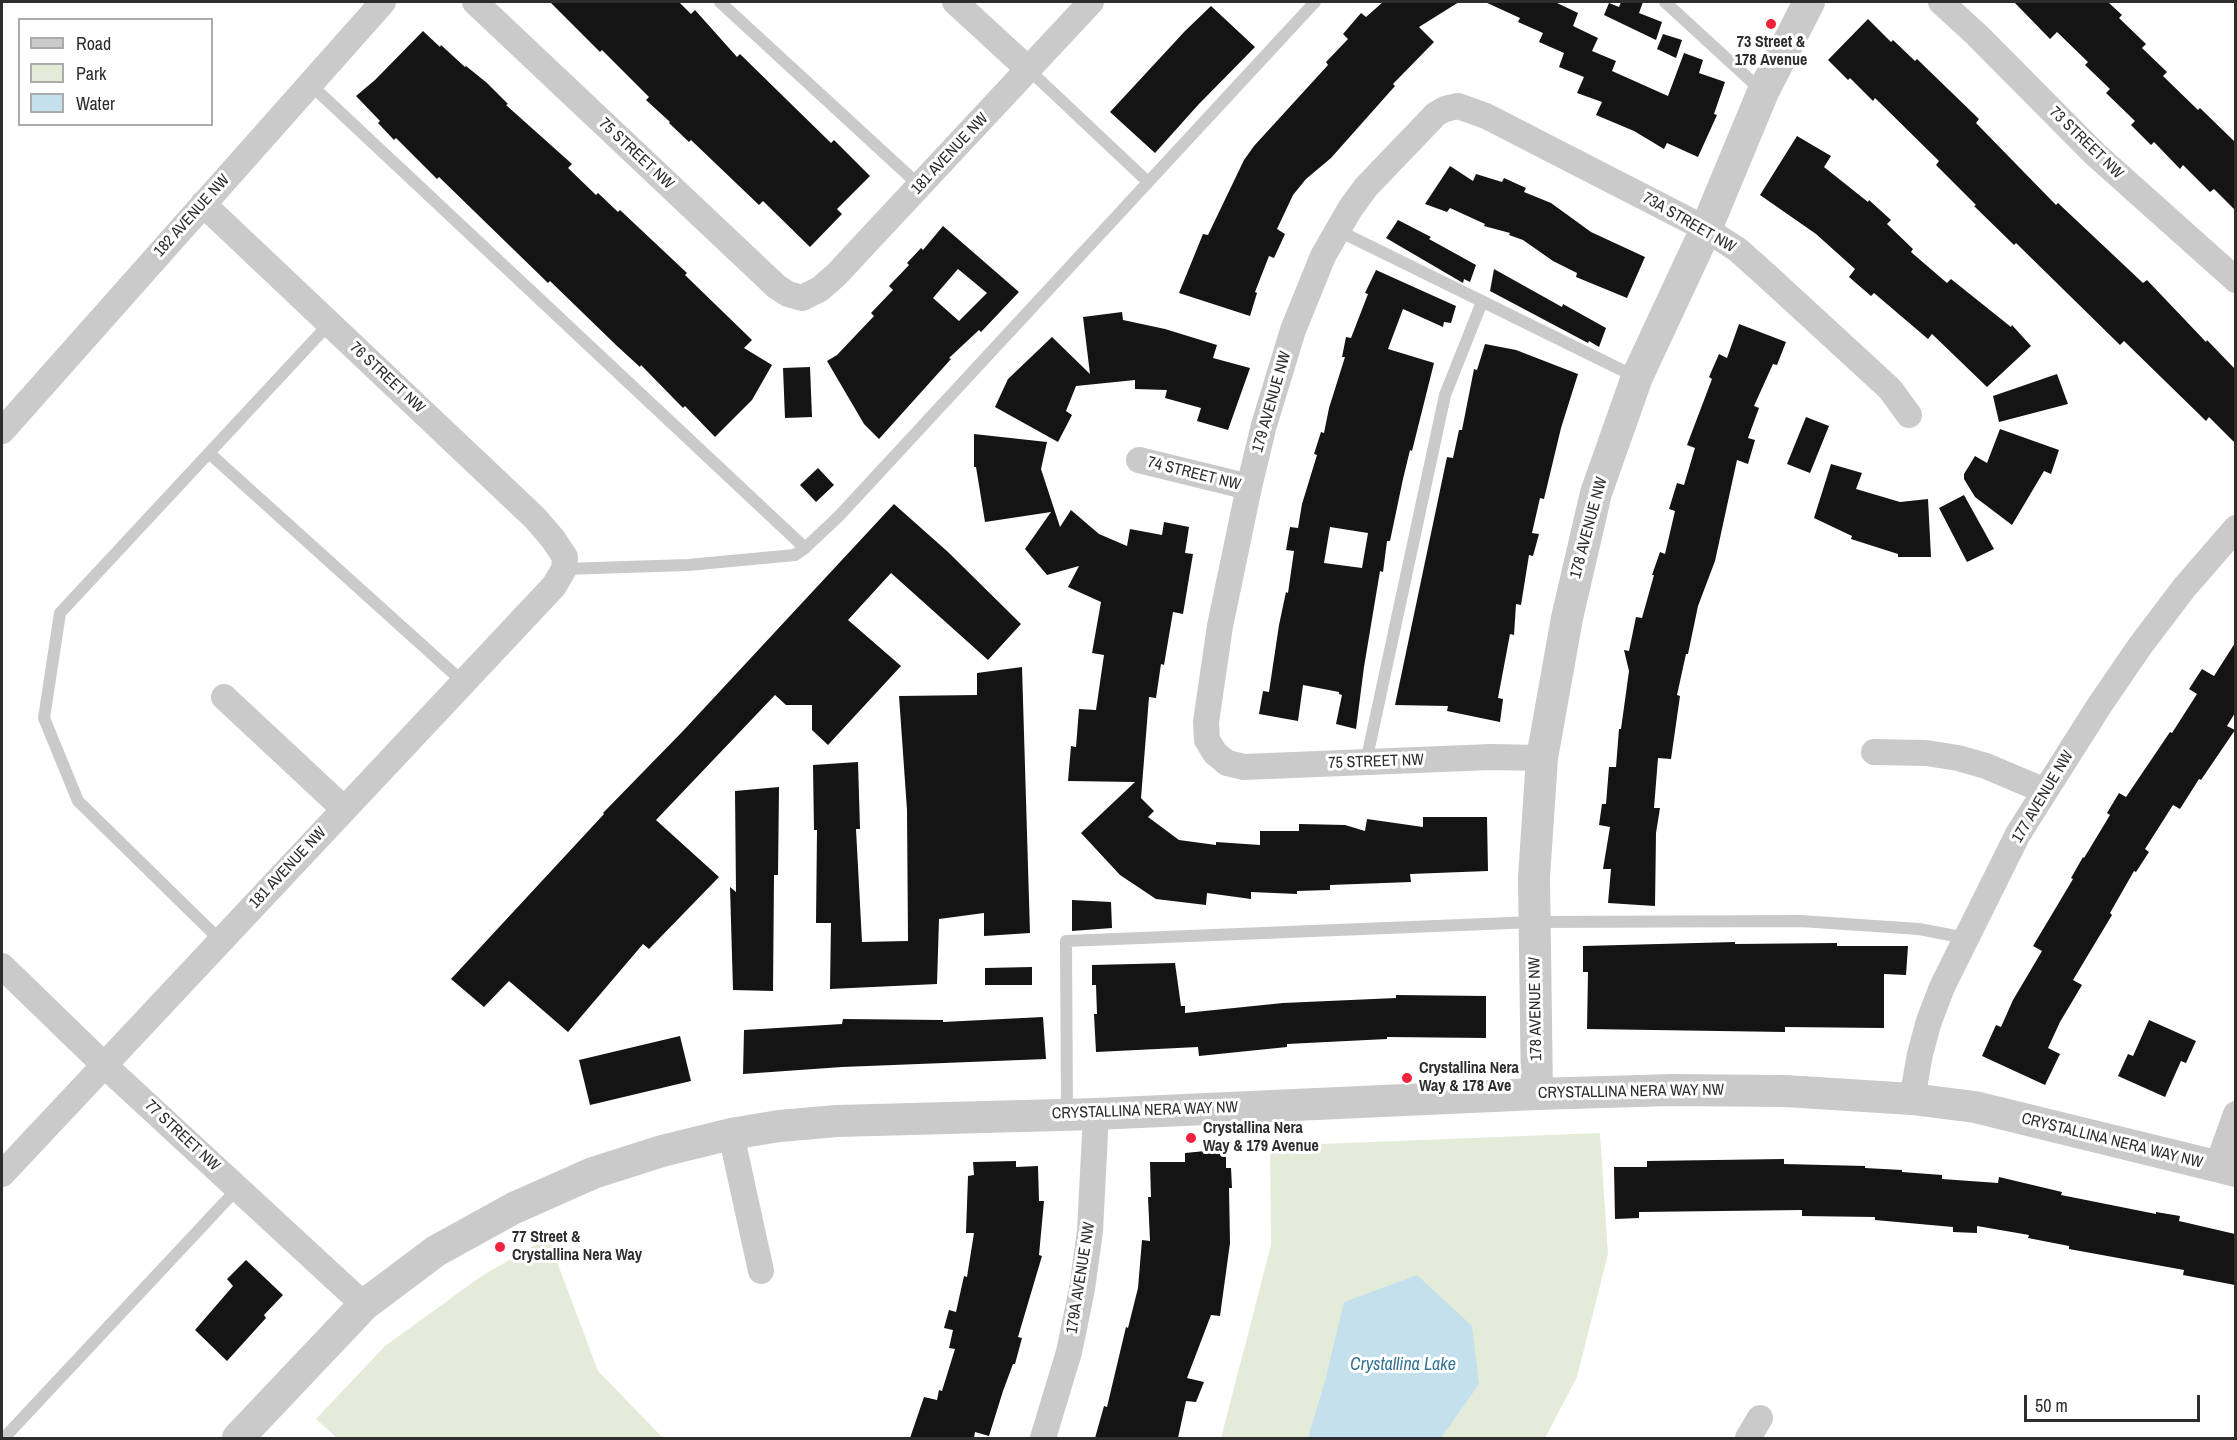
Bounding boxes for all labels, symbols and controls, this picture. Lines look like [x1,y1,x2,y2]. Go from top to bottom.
marker: 73 Street & 178 Avenue [1764,17,1778,31]
legend [18,18,213,126]
text: Road [76,31,111,56]
place label: 73 Street & 178 Avenue [1735,33,1807,71]
text: Park [76,61,106,86]
text: Water [76,91,115,116]
street label: 73 STREET NW [2045,103,2127,183]
street label: 181 AVENUE NW [908,109,992,199]
street label: 75 STREET NW [595,114,677,194]
street label: 182 AVENUE NW [150,171,234,261]
street label: 73A STREET NW [1639,189,1739,257]
street label: 76 STREET NW [346,338,428,418]
street label: 179 AVENUE NW [1248,349,1296,455]
street label: 74 STREET NW [1145,453,1243,495]
street label: 178 AVENUE NW [1566,475,1612,581]
street label: 177 AVENUE NW [2008,747,2078,847]
street label: 75 STREET NW [1328,751,1424,773]
street label: 181 AVENUE NW [246,823,330,913]
street label: 178 AVENUE NW [1525,957,1547,1061]
place label: Crystallina Nera Way & 178 Ave [1419,1059,1519,1097]
marker: Crystallina Nera Way & 178 Ave [1400,1071,1414,1085]
street label: CRYSTALLINA NERA WAY NW [1538,1081,1724,1103]
street label: 77 STREET NW [141,1096,223,1176]
street label: CRYSTALLINA NERA WAY NW [1052,1098,1238,1124]
street label: CRYSTALLINA NERA WAY NW [2019,1109,2205,1173]
place label: Crystallina Nera Way & 179 Avenue [1203,1119,1319,1157]
marker: Crystallina Nera Way & 179 Avenue [1184,1131,1198,1145]
street label: 179A AVENUE NW [1063,1221,1099,1335]
place label: 77 Street & Crystallina Nera Way [512,1228,642,1266]
marker: 77 Street & Crystallina Nera Way [493,1240,507,1254]
water label: Crystallina Lake [1350,1354,1456,1376]
scale bar [2027,1383,2202,1421]
text: 50 m [2035,1393,2068,1418]

